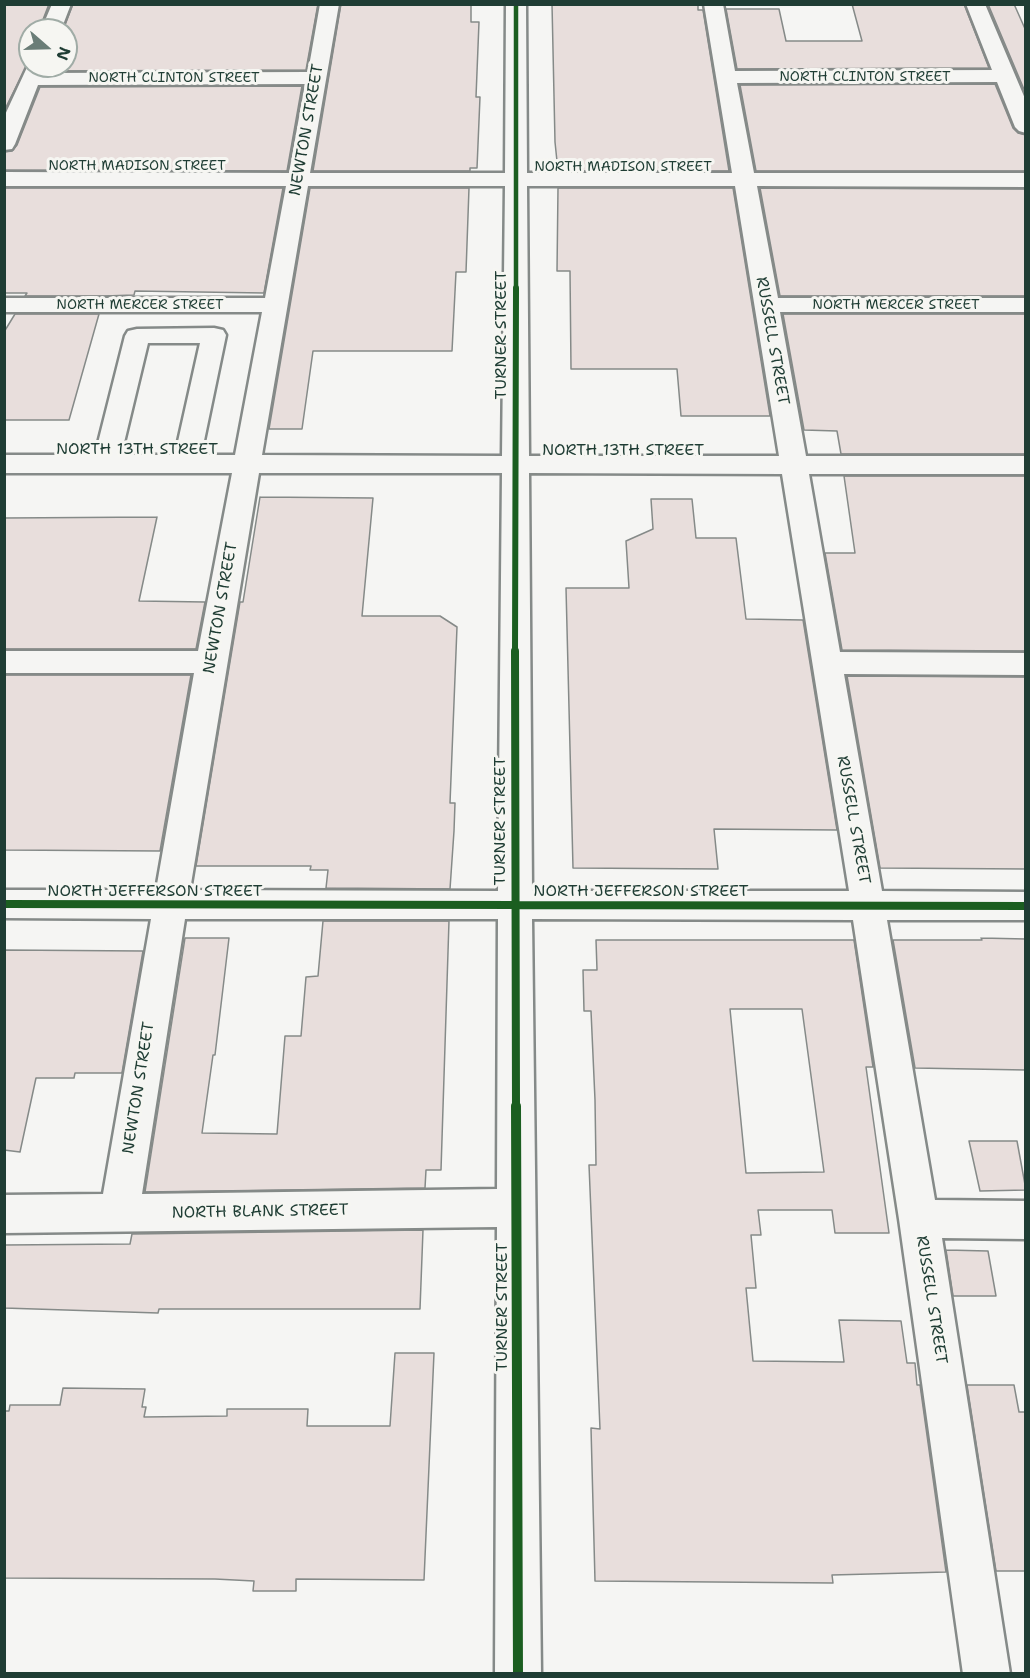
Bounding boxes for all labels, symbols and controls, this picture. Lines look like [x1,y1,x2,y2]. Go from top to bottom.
north arrow [18,18,78,78]
text: N [51,44,76,63]
street label: NEWTON STREET [286,63,328,197]
street label: NORTH CLINTON STREET [779,69,951,85]
street label: NORTH CLINTON STREET [88,70,260,86]
street label: NORTH MADISON STREET [48,158,226,174]
street label: NORTH MADISON STREET [534,159,712,175]
street label: TURNER STREET [492,271,512,399]
street label: RUSSELL STREET [751,275,793,407]
street label: NORTH MERCER STREET [56,297,224,313]
street label: NORTH MERCER STREET [812,297,980,313]
street label: NORTH 13TH STREET [56,440,218,460]
street label: NORTH 13TH STREET [542,441,704,461]
street label: NEWTON STREET [200,541,242,675]
street label: RUSSELL STREET [832,754,874,886]
street label: TURNER STREET [491,757,511,885]
street label: NORTH JEFFERSON STREET [47,882,263,902]
street label: NORTH JEFFERSON STREET [533,882,749,902]
street label: NEWTON STREET [119,1021,159,1155]
street label: NORTH BLANK STREET [171,1201,349,1223]
street label: RUSSELL STREET [911,1234,951,1366]
street label: TURNER STREET [493,1243,513,1371]

